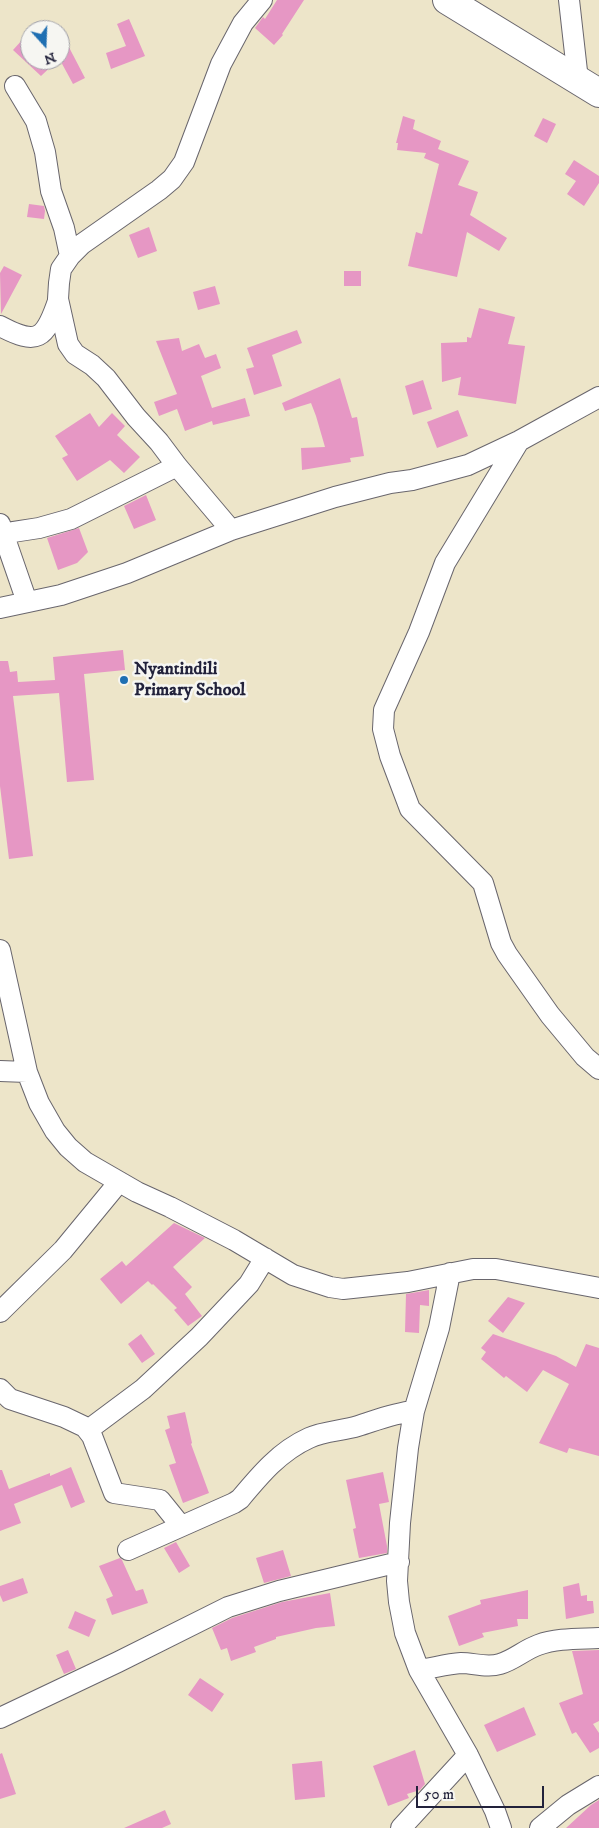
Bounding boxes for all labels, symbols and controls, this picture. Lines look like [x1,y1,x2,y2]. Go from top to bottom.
north arrow [20,20,70,70]
text: N [41,48,58,69]
place label: Nyantindili Primary School [134,659,245,702]
marker: Nyantindili Primary School [118,674,130,686]
scale bar [419,1776,546,1808]
text: 50 m [424,1785,454,1804]

